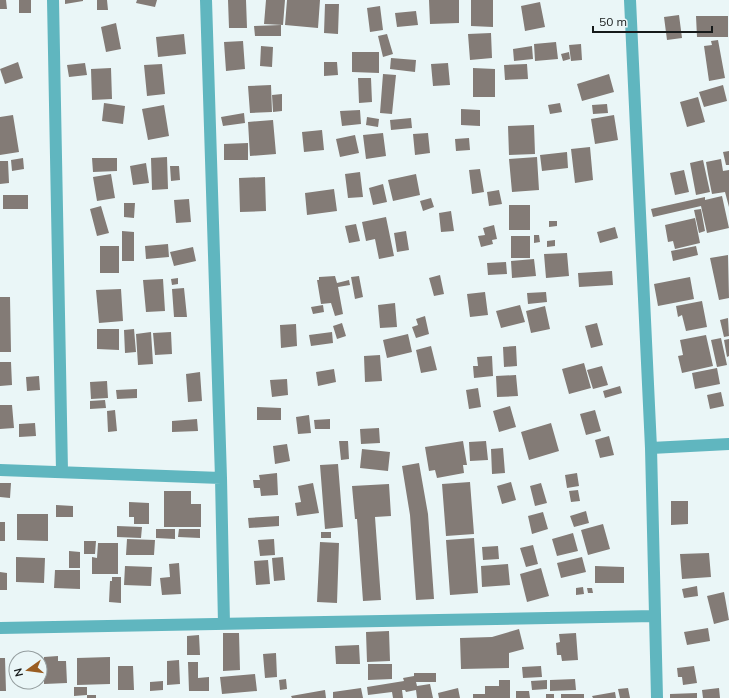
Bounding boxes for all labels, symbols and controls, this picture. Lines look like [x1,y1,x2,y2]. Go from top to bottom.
scale bar [593,8,712,34]
text: 50 m [599,14,627,29]
north arrow [8,650,48,690]
text: N [10,667,26,678]

